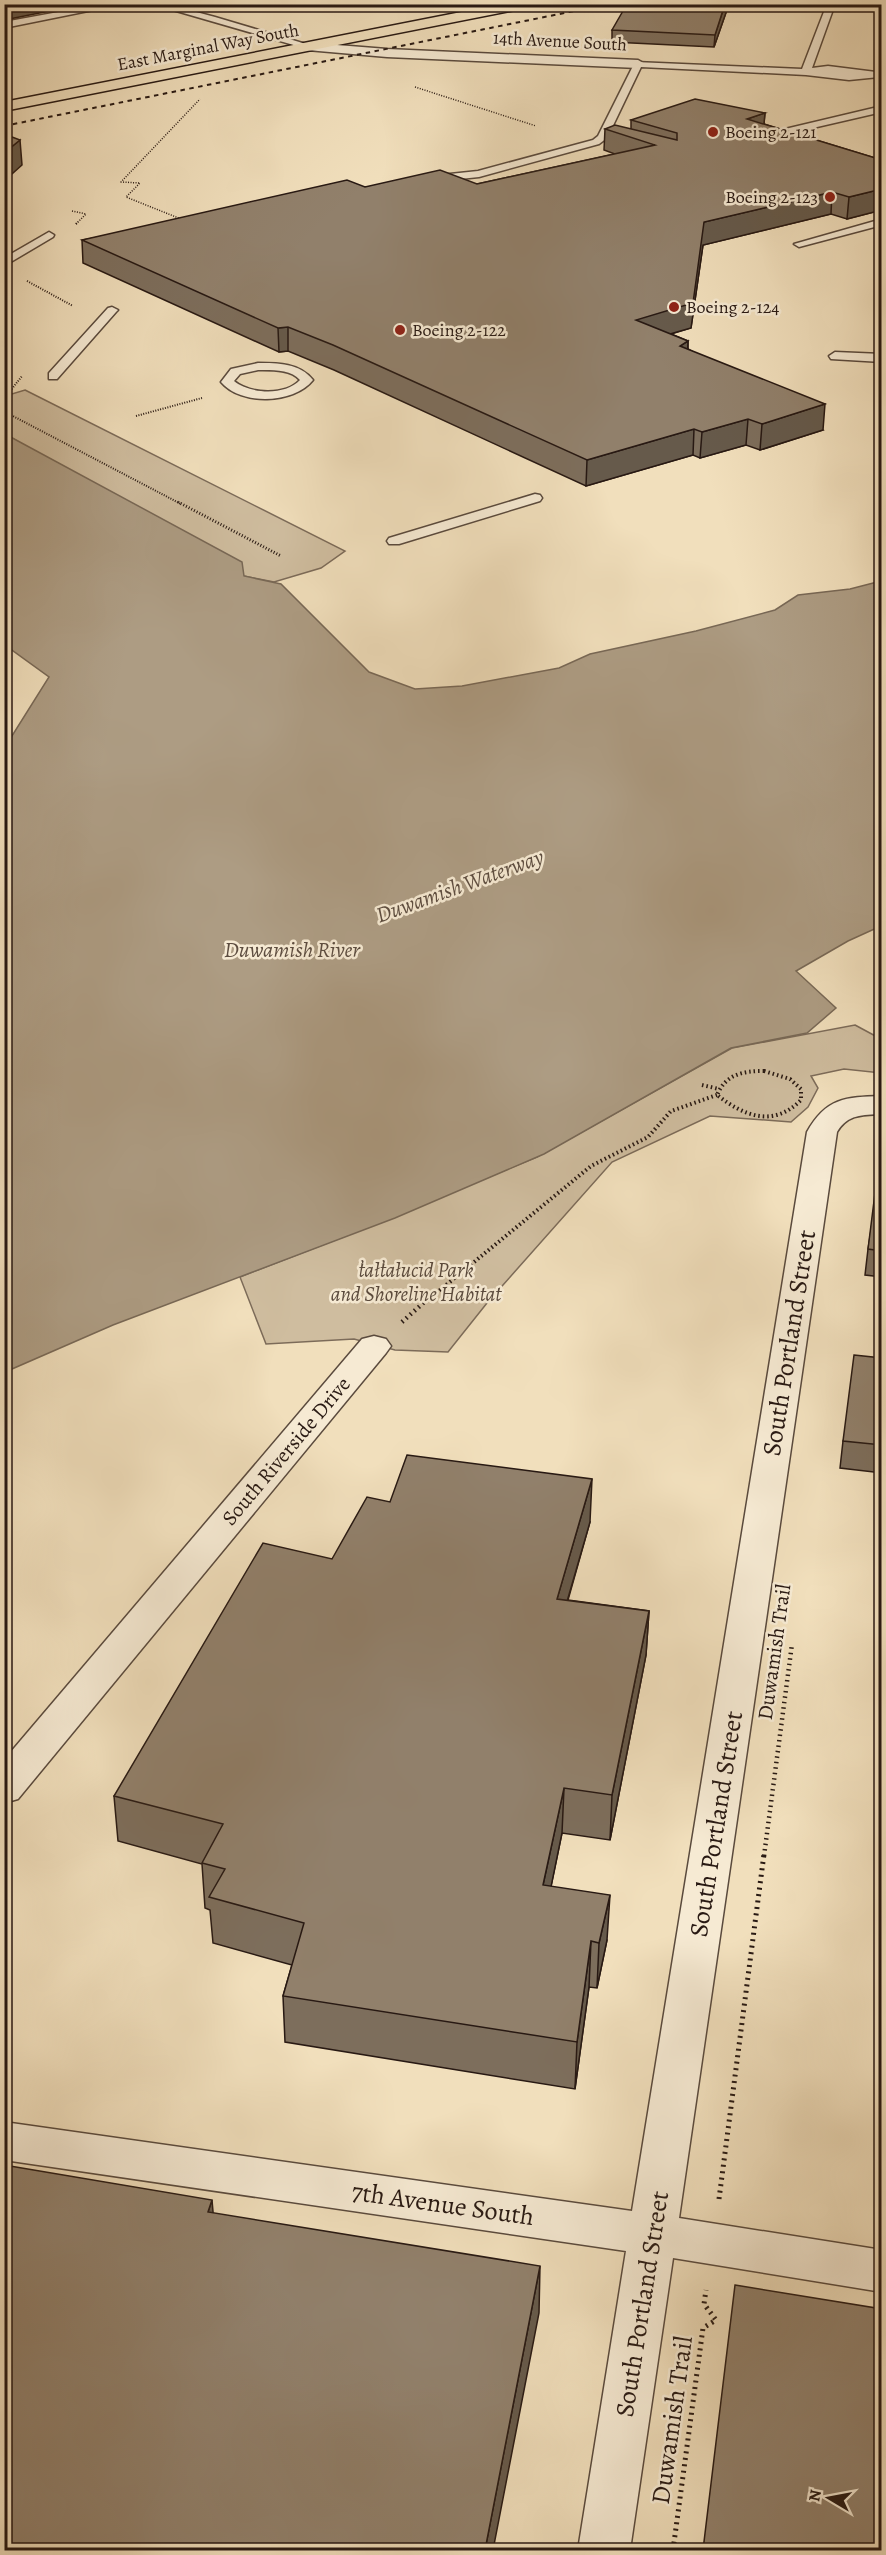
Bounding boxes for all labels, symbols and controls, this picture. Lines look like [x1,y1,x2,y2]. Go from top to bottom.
street label: East Marginal Way South [115,18,301,76]
street label: 14th Avenue South [492,26,628,57]
place label: Boeing 2-121 [725,120,816,144]
marker: Boeing 2-121 [706,125,720,139]
place label: Boeing 2-123 [725,185,818,209]
marker: Boeing 2-123 [823,190,837,204]
place label: Boeing 2-124 [686,295,779,319]
marker: Boeing 2-124 [667,300,681,314]
place label: Boeing 2-122 [412,318,506,342]
marker: Boeing 2-122 [393,323,407,337]
water label: Duwamish Waterway [372,842,548,930]
water label: Duwamish River [224,935,361,965]
street label: South Portland Street [754,1227,824,1458]
park label: t̓ałt̓ałucid Park and Shoreline Habitat [331,1256,502,1308]
street label: South Riverside Drive [215,1371,357,1531]
street label: Duwamish Trail [751,1582,797,1722]
street label: South Portland Street [681,1708,751,1939]
street label: 7th Avenue South [350,2174,537,2234]
street label: South Portland Street [607,2188,677,2419]
street label: Duwamish Trail [643,2334,701,2506]
north arrow [799,2468,859,2528]
text: N [803,2488,827,2503]

